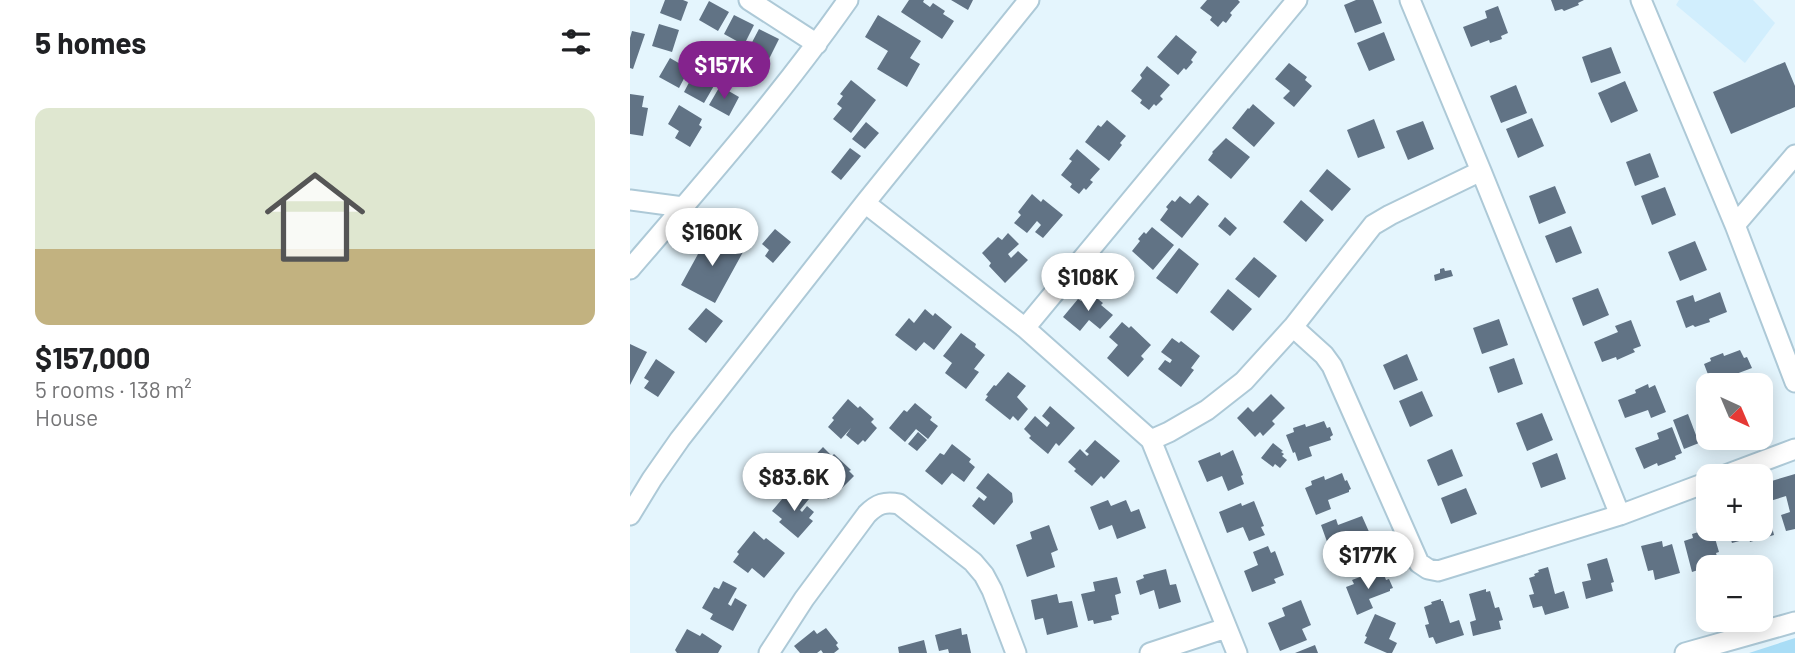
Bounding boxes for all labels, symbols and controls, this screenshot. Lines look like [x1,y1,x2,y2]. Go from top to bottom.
icon: filters [557,23,595,61]
text: 5 homes [35,24,146,60]
pin: $157K [675,42,773,101]
text: $157K [694,50,754,78]
icon: home [252,154,378,280]
pin: $160K [663,208,761,268]
text: $160K [681,217,743,245]
pin: $108K [1039,254,1137,313]
text: $108K [1057,262,1119,290]
text: $157,000 [35,339,150,375]
north arrow [1696,373,1773,450]
map controls [1696,373,1773,632]
text: 5 rooms · 138 m² [35,375,192,403]
text: House [35,403,98,431]
pin: $83.6K [737,454,851,513]
text: $83.6K [759,462,829,490]
button: + [1696,464,1773,541]
pin: $177K [1319,532,1417,591]
text: $177K [1339,540,1397,568]
button: − [1696,555,1773,632]

